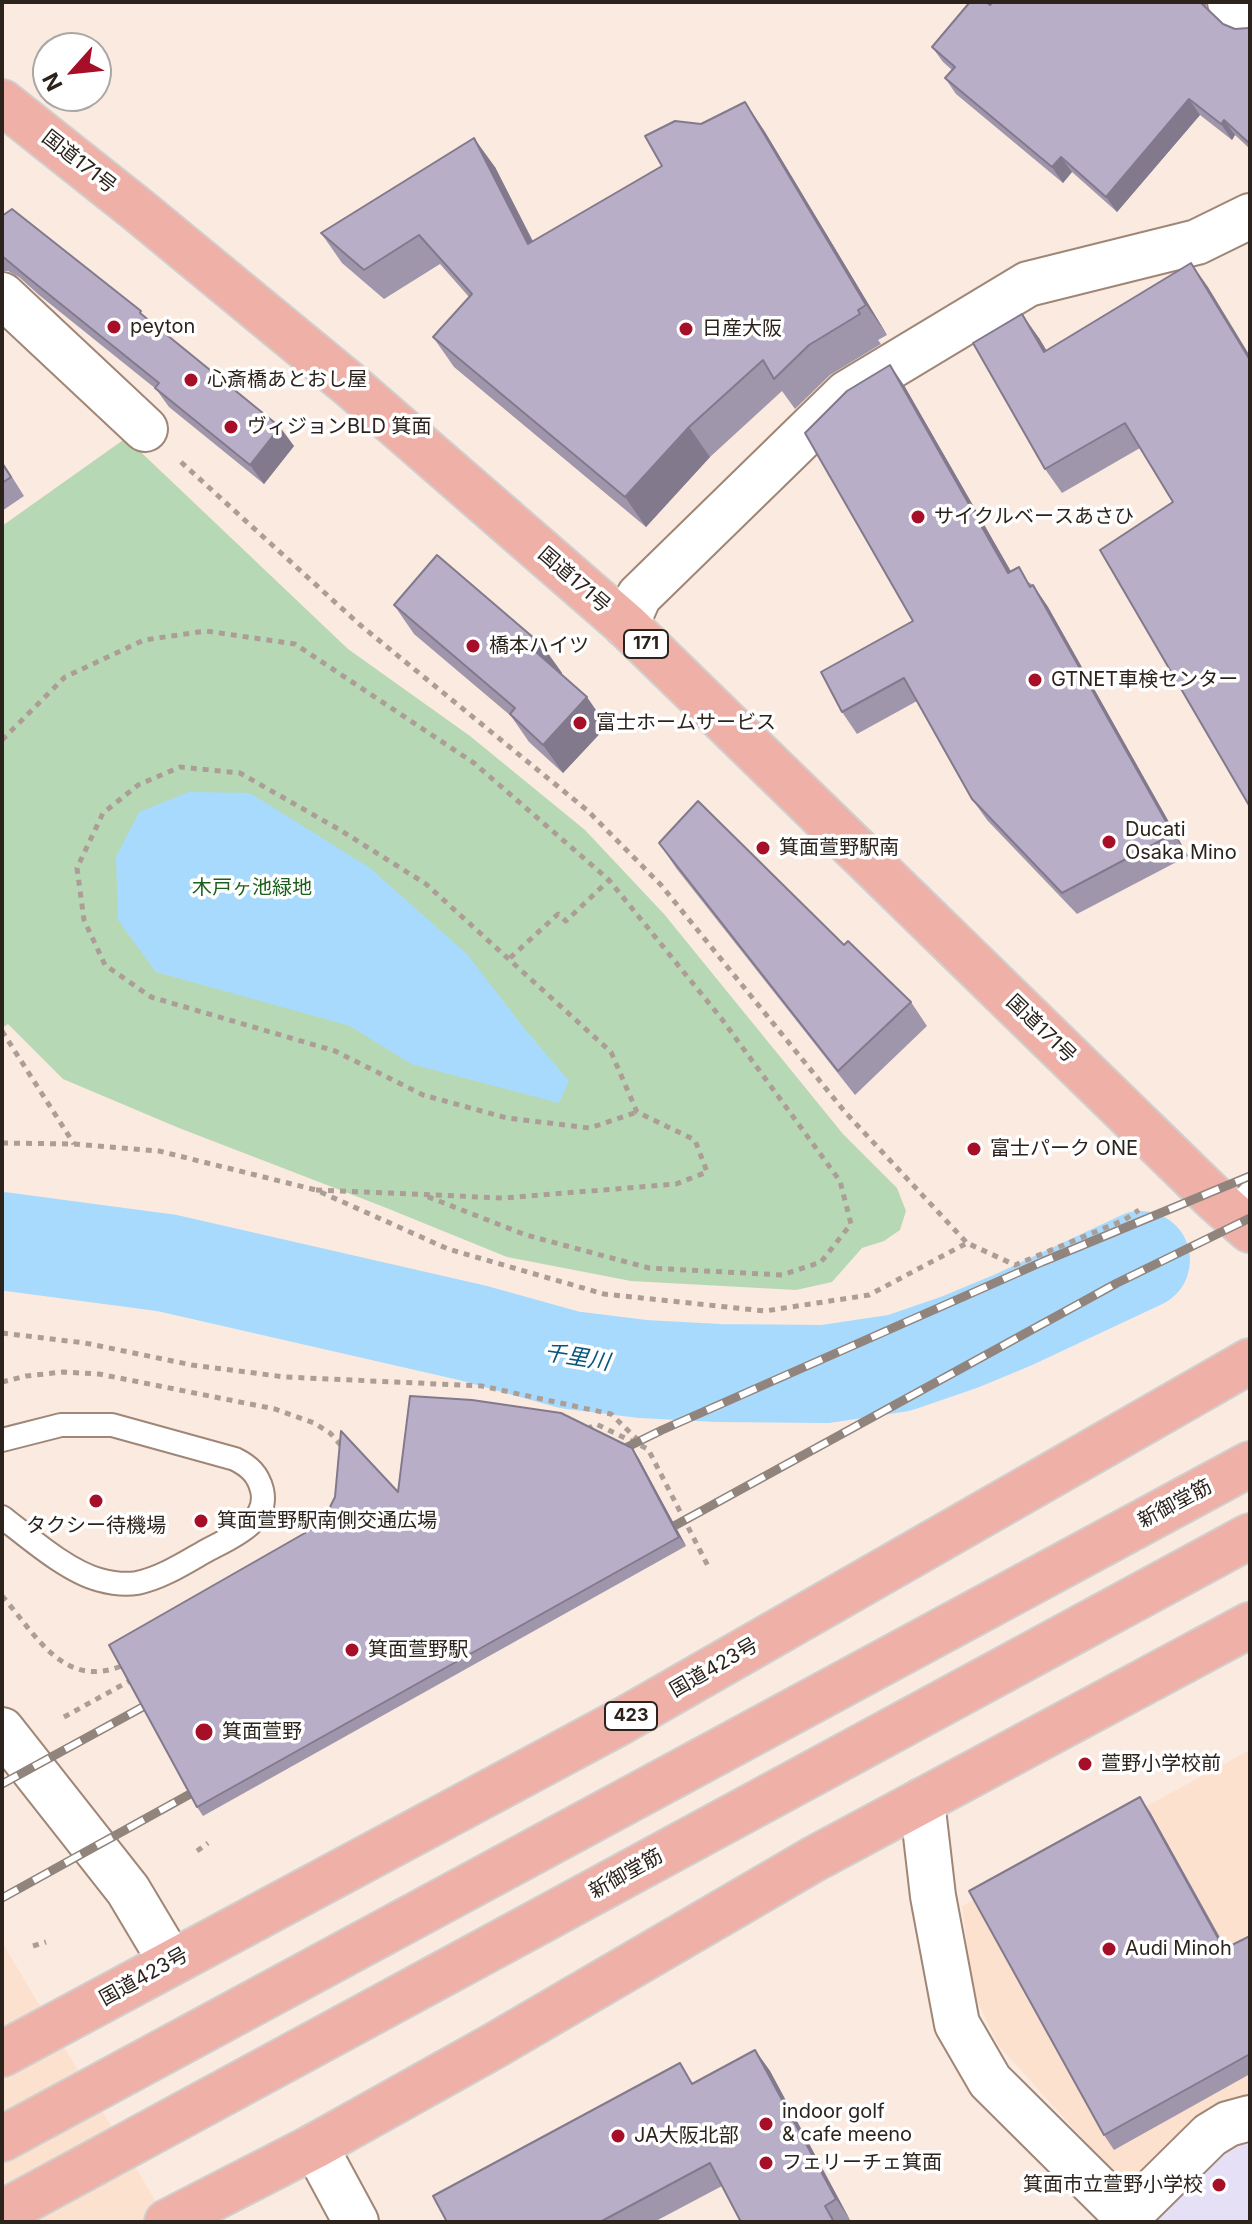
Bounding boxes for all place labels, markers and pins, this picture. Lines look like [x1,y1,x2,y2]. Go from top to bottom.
place label: peyton [130,315,195,339]
place label: 日産大阪 [702,317,782,341]
marker: peyton [105,318,123,336]
marker: 日産大阪 [677,320,695,338]
place label: 心斎橋あとおし屋 [207,368,367,392]
marker: 心斎橋あとおし屋 [182,371,200,389]
place label: ヴィジョンBLD 箕面 [247,415,431,439]
marker: ヴィジョンBLD 箕面 [222,418,240,436]
place label: サイクルベースあさひ [934,505,1134,529]
marker: サイクルベースあさひ [909,508,927,526]
place label: 橋本ハイツ [489,634,589,658]
marker: 橋本ハイツ [464,637,482,655]
place label: GTNET車検センター [1051,668,1238,692]
marker: GTNET車検センター [1026,671,1044,689]
place label: 富士ホームサービス [596,711,776,735]
marker: 富士ホームサービス [571,714,589,732]
place label: Ducati Osaka Mino [1125,818,1237,865]
marker: Ducati Osaka Mino [1100,833,1118,851]
place label: 箕面萱野駅南 [779,836,899,860]
marker: 箕面萱野駅南 [754,839,772,857]
place label: 富士パーク ONE [990,1137,1138,1161]
marker: 富士パーク ONE [965,1140,983,1158]
marker: タクシー待機場 [87,1492,105,1510]
place label: 箕面萱野駅南側交通広場 [217,1509,437,1533]
marker: 箕面萱野駅南側交通広場 [192,1512,210,1530]
place label: タクシー待機場 [26,1514,166,1538]
place label: 箕面萱野駅 [368,1638,468,1662]
marker: 箕面萱野駅 [343,1641,361,1659]
place label: 箕面萱野 [222,1720,302,1744]
marker: 箕面萱野 [193,1721,215,1743]
place label: 萱野小学校前 [1101,1752,1221,1776]
marker: 萱野小学校前 [1076,1755,1094,1773]
place label: Audi Minoh [1125,1937,1232,1961]
marker: Audi Minoh [1100,1940,1118,1958]
place label: indoor golf & cafe meeno [782,2100,912,2147]
marker: indoor golf & cafe meeno [757,2115,775,2133]
place label: JA大阪北部 [634,2124,739,2148]
marker: JA大阪北部 [609,2127,627,2145]
place label: フェリーチェ箕面 [782,2151,942,2175]
marker: フェリーチェ箕面 [757,2154,775,2172]
place label: 箕面市立萱野小学校 [1023,2173,1203,2197]
marker: 箕面市立萱野小学校 [1210,2176,1228,2194]

